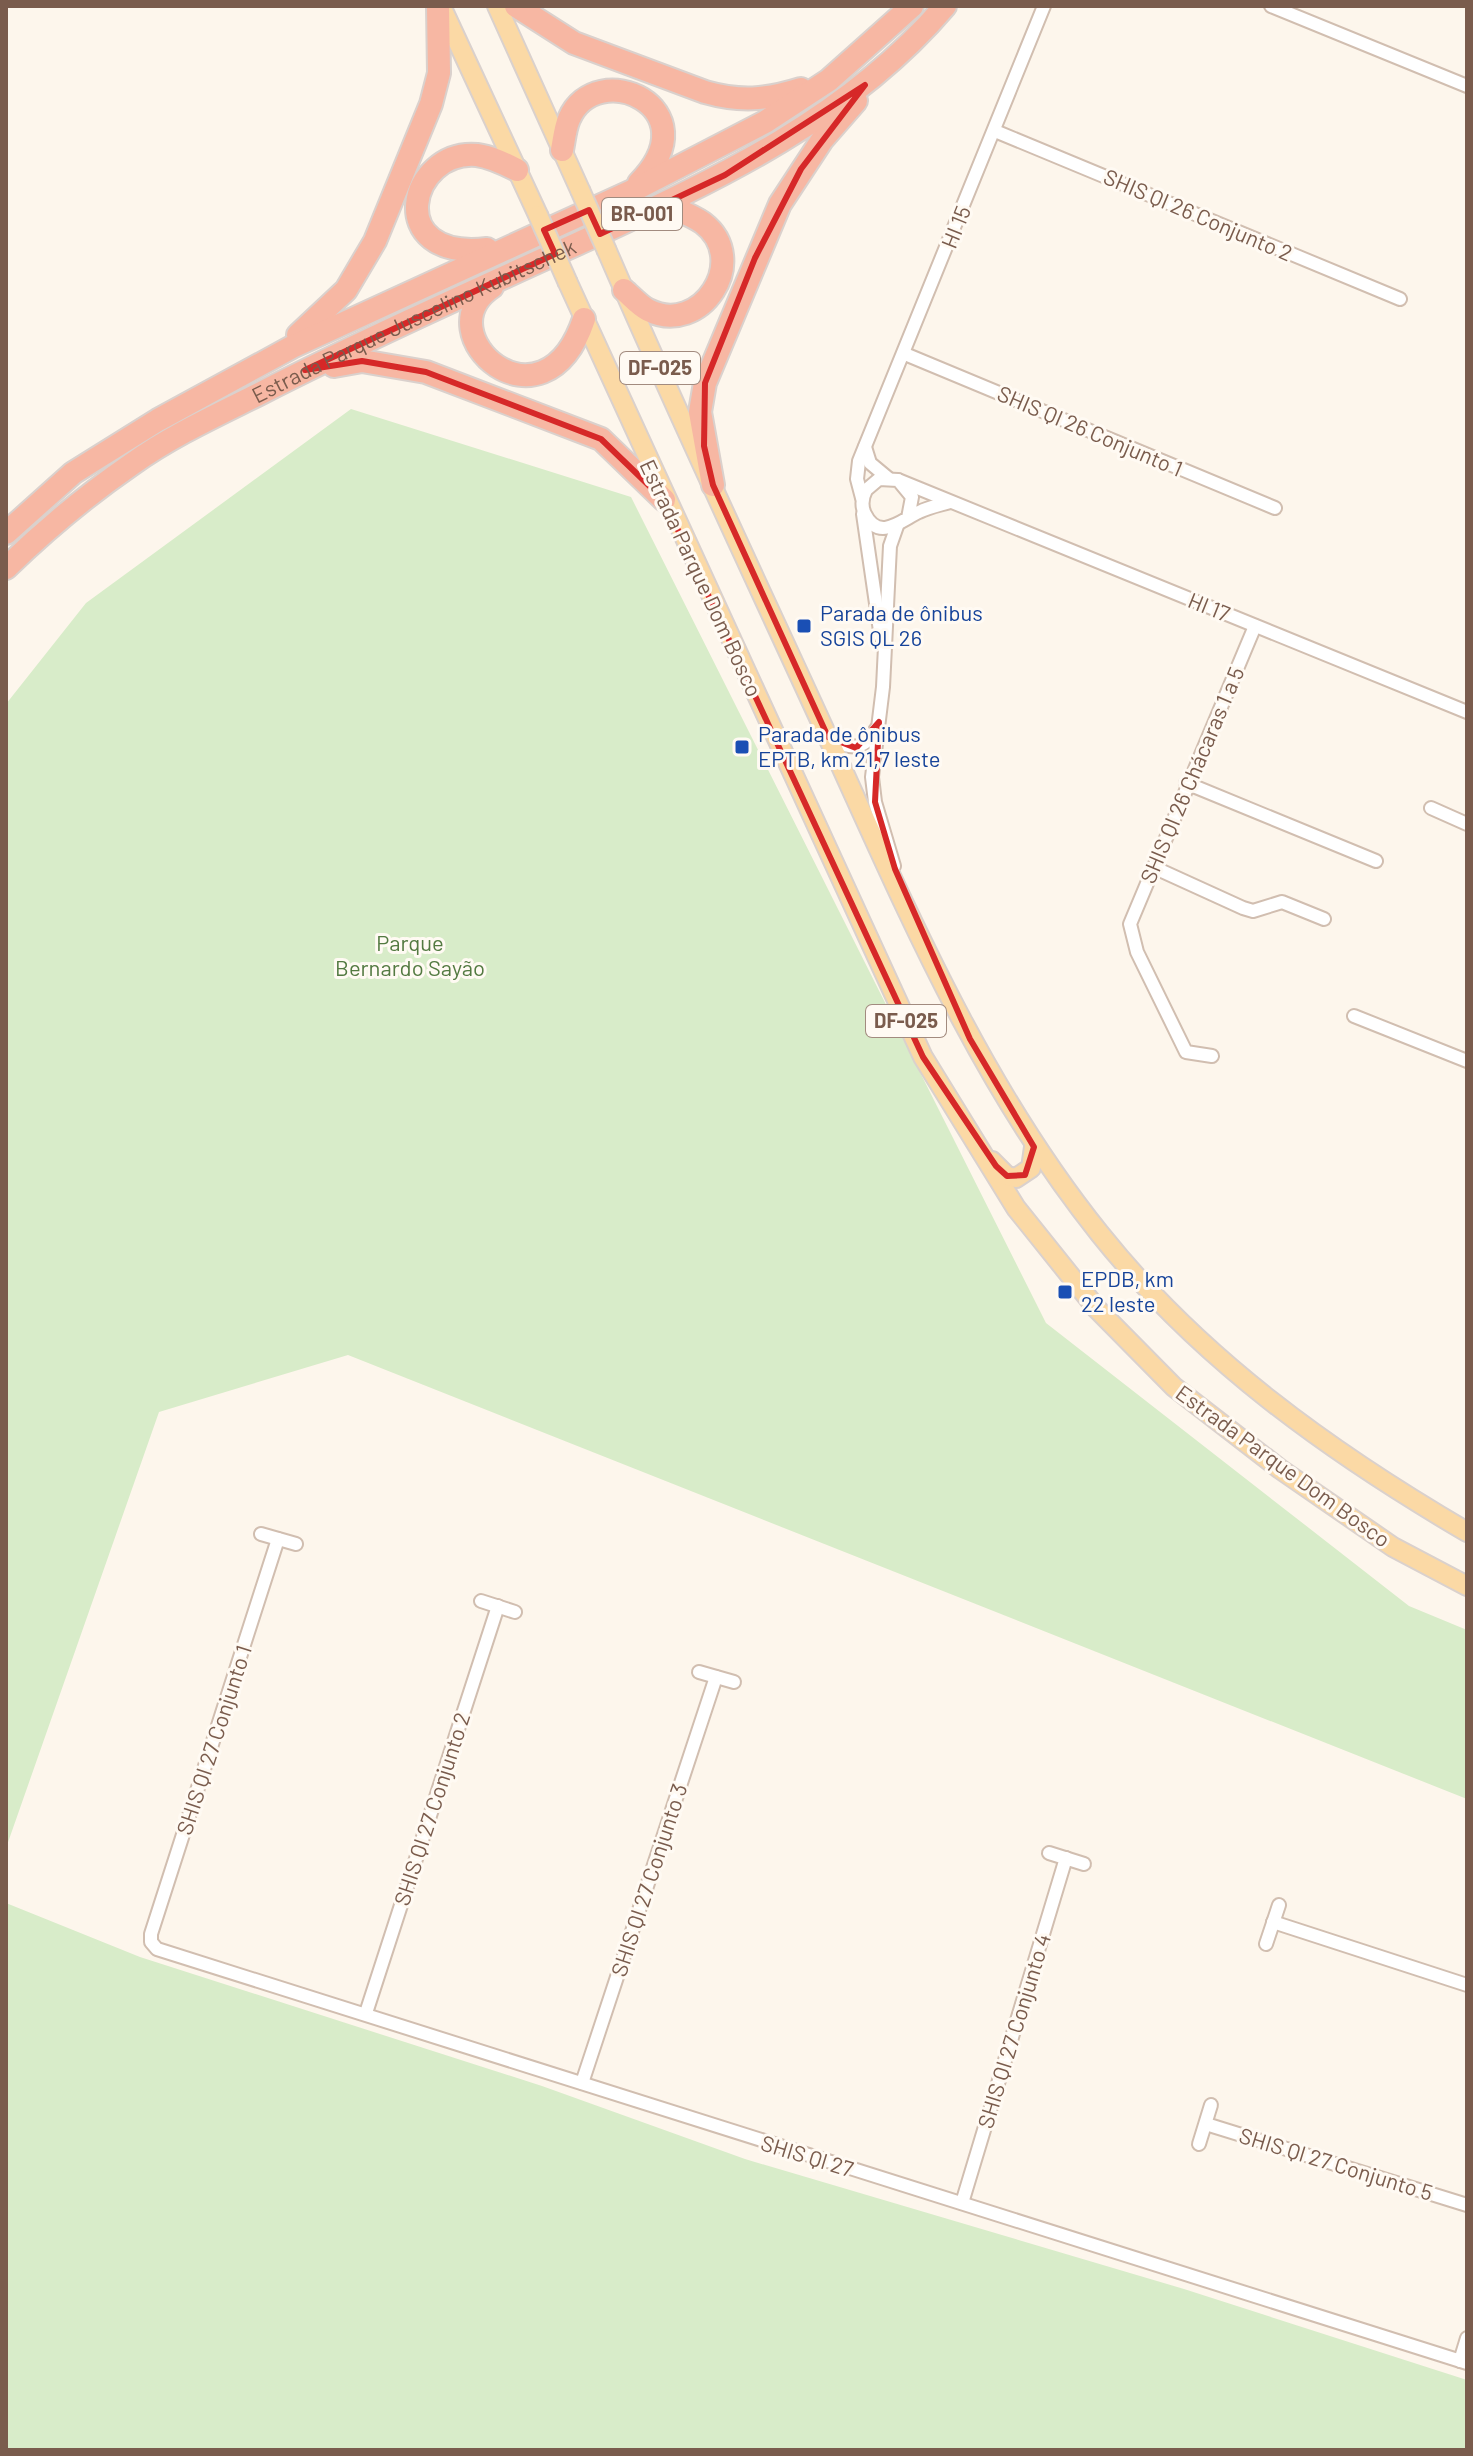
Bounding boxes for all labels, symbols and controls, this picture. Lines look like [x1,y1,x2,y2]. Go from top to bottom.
street label: SHIS QI 26 Conjunto 2 [1100,163,1297,266]
road number: BR-001 [602,198,682,230]
street label: HI 15 [935,202,975,252]
street label: Estrada Parque Juscelino Kubitschek [247,232,580,408]
road number: DF-025 [620,352,700,384]
street label: SHIS QI 26 Conjunto 1 [994,379,1187,481]
street label: Estrada Parque Dom Bosco [635,455,768,700]
street label: HI 17 [1185,586,1234,626]
place label: Parada de ônibus SGIS QL 26 [820,599,983,650]
marker: Parada de ônibus SGIS QL 26 [795,617,813,635]
street label: SHIS QI 26 Chácaras 1 a 5 [1134,662,1249,887]
place label: Parada de ônibus EPTB, km 21,7 leste [758,720,941,771]
marker: Parada de ônibus EPTB, km 21,7 leste [733,738,751,756]
park label: Parque Bernardo Sayão [335,929,485,980]
road number: DF-025 [866,1005,946,1037]
place label: EPDB, km 22 leste [1081,1265,1174,1316]
marker: EPDB, km 22 leste [1056,1283,1074,1301]
street label: Estrada Parque Dom Bosco [1171,1379,1396,1552]
street label: SHIS QI 27 Conjunto 1 [170,1642,256,1838]
street label: SHIS QI 27 Conjunto 2 [388,1709,475,1909]
street label: SHIS QI 27 Conjunto 3 [605,1780,691,1979]
street label: SHIS QI 27 Conjunto 4 [971,1930,1055,2131]
street label: SHIS QI 27 Conjunto 5 [1236,2121,1436,2205]
street label: SHIS QI 27 [758,2129,857,2181]

